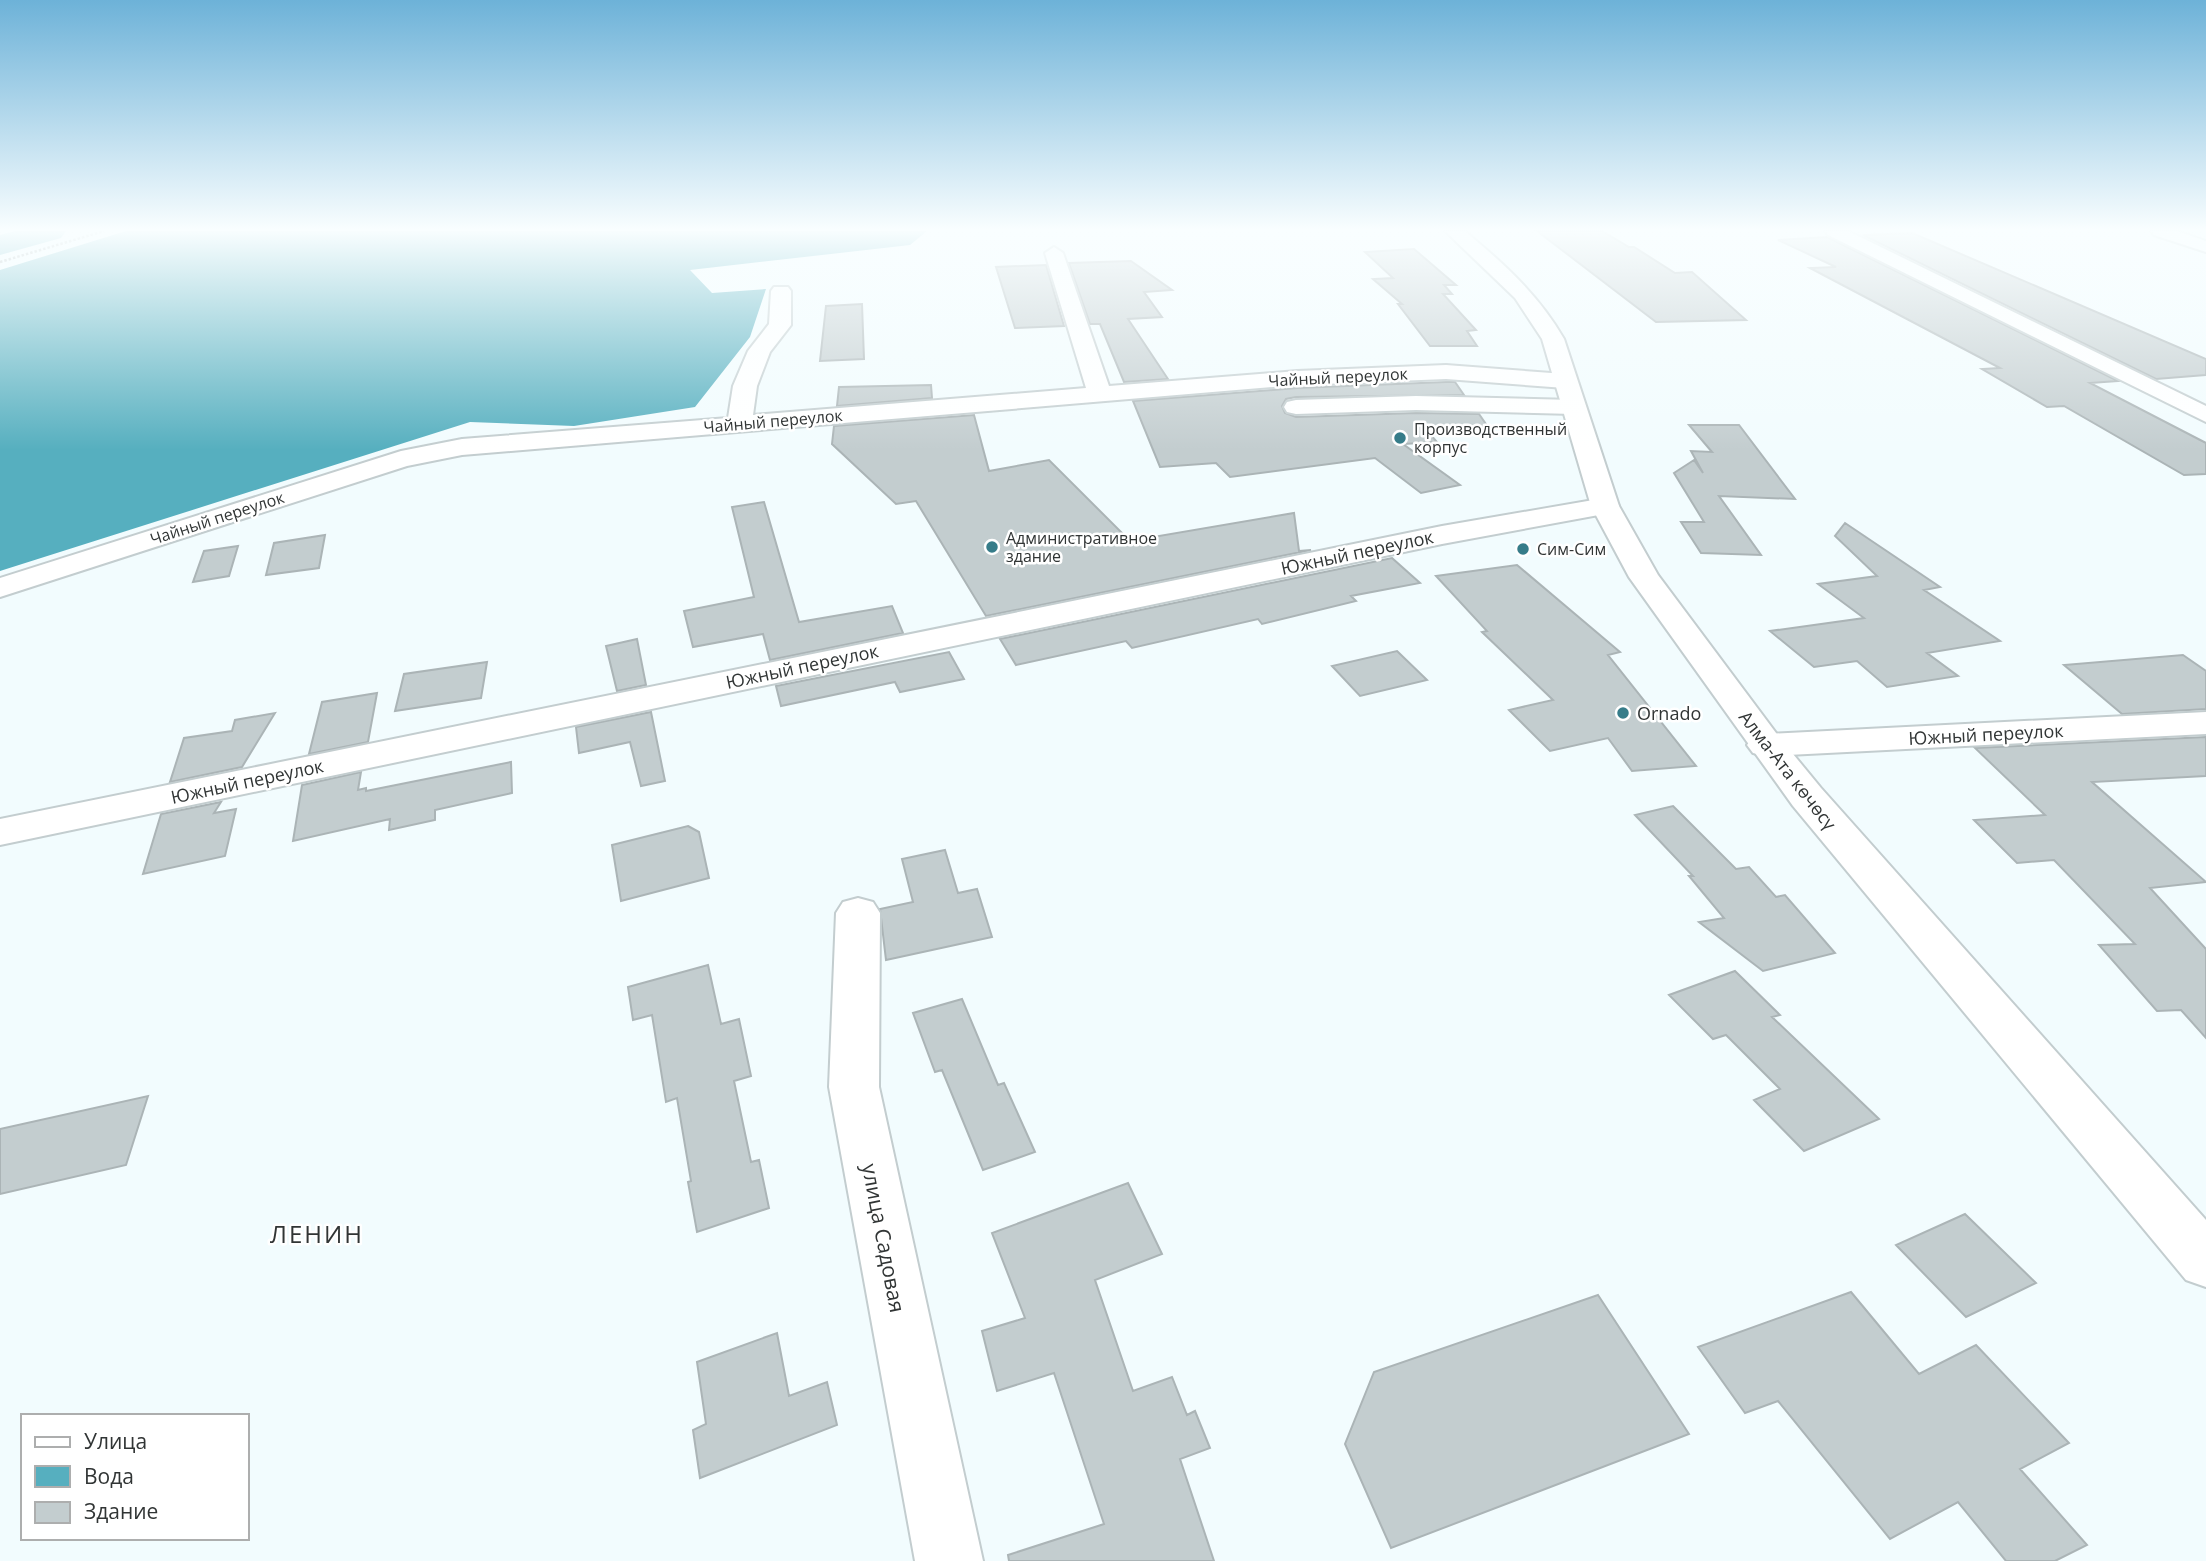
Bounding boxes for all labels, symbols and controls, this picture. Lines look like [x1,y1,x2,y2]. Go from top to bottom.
street label: Чайный переулок [1268,362,1409,392]
street label: Чайный переулок [702,404,844,438]
place label: Производственный корпус [1414,418,1567,458]
marker: Производственный корпус [1392,430,1408,446]
street label: Чайный переулок [147,486,288,550]
street label: Южный переулок [1279,524,1436,580]
place label: Административное здание [1006,527,1157,567]
place label: Сим-Сим [1537,538,1606,560]
marker: Административное здание [984,539,1000,555]
marker: Сим-Сим [1515,541,1531,557]
street label: Южный переулок [724,638,881,694]
place label: Ornado [1637,701,1701,725]
marker: Ornado [1615,705,1631,721]
street label: Алма-Ата көчөсү [1734,706,1842,834]
street label: Южный переулок [1908,718,2065,750]
street label: Южный переулок [169,753,326,809]
street label: улица Садовая [856,1161,912,1315]
district label: ЛЕНИН [270,1217,364,1250]
legend [21,1414,248,1540]
text: Улица [84,1427,147,1455]
text: Вода [84,1462,134,1490]
text: Здание [84,1497,158,1525]

